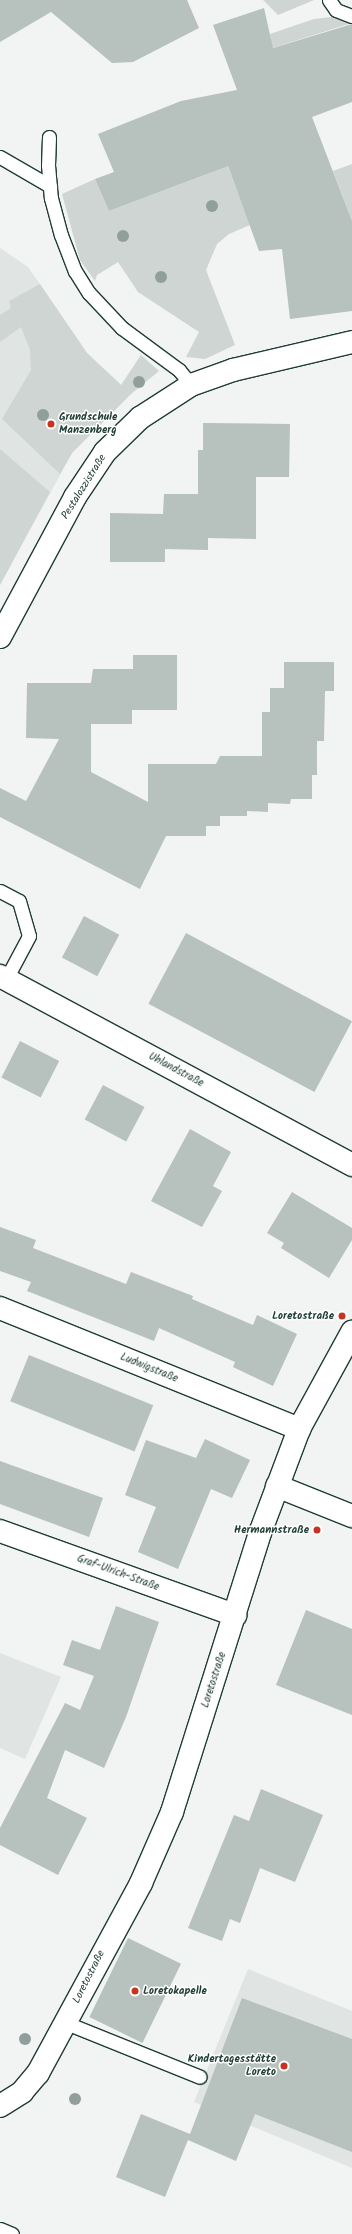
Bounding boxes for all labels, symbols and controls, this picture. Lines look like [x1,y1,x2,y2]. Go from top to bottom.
place label: Grundschule Manzenberg [59,411,117,437]
marker: Grundschule Manzenberg [46,419,56,429]
street label: Pestalozzistraße [59,452,109,522]
street label: Uhlandstraße [146,1050,206,1090]
place label: Loretostraße [272,1309,334,1323]
marker: Loretostraße [337,1311,347,1321]
street label: Ludwigstraße [118,1350,180,1386]
place label: Hermannstraße [234,1523,309,1537]
marker: Hermannstraße [312,1525,322,1535]
street label: Graf-Ulrich-Straße [75,1552,161,1594]
street label: Loretostraße [199,1650,229,1710]
street label: Loretostraße [70,1948,108,2006]
place label: Loretokapelle [143,1984,207,1998]
marker: Loretokapelle [130,1986,140,1996]
place label: Kindertagesstätte Loreto [188,2053,276,2079]
marker: Kindertagesstätte Loreto [279,2061,289,2071]

